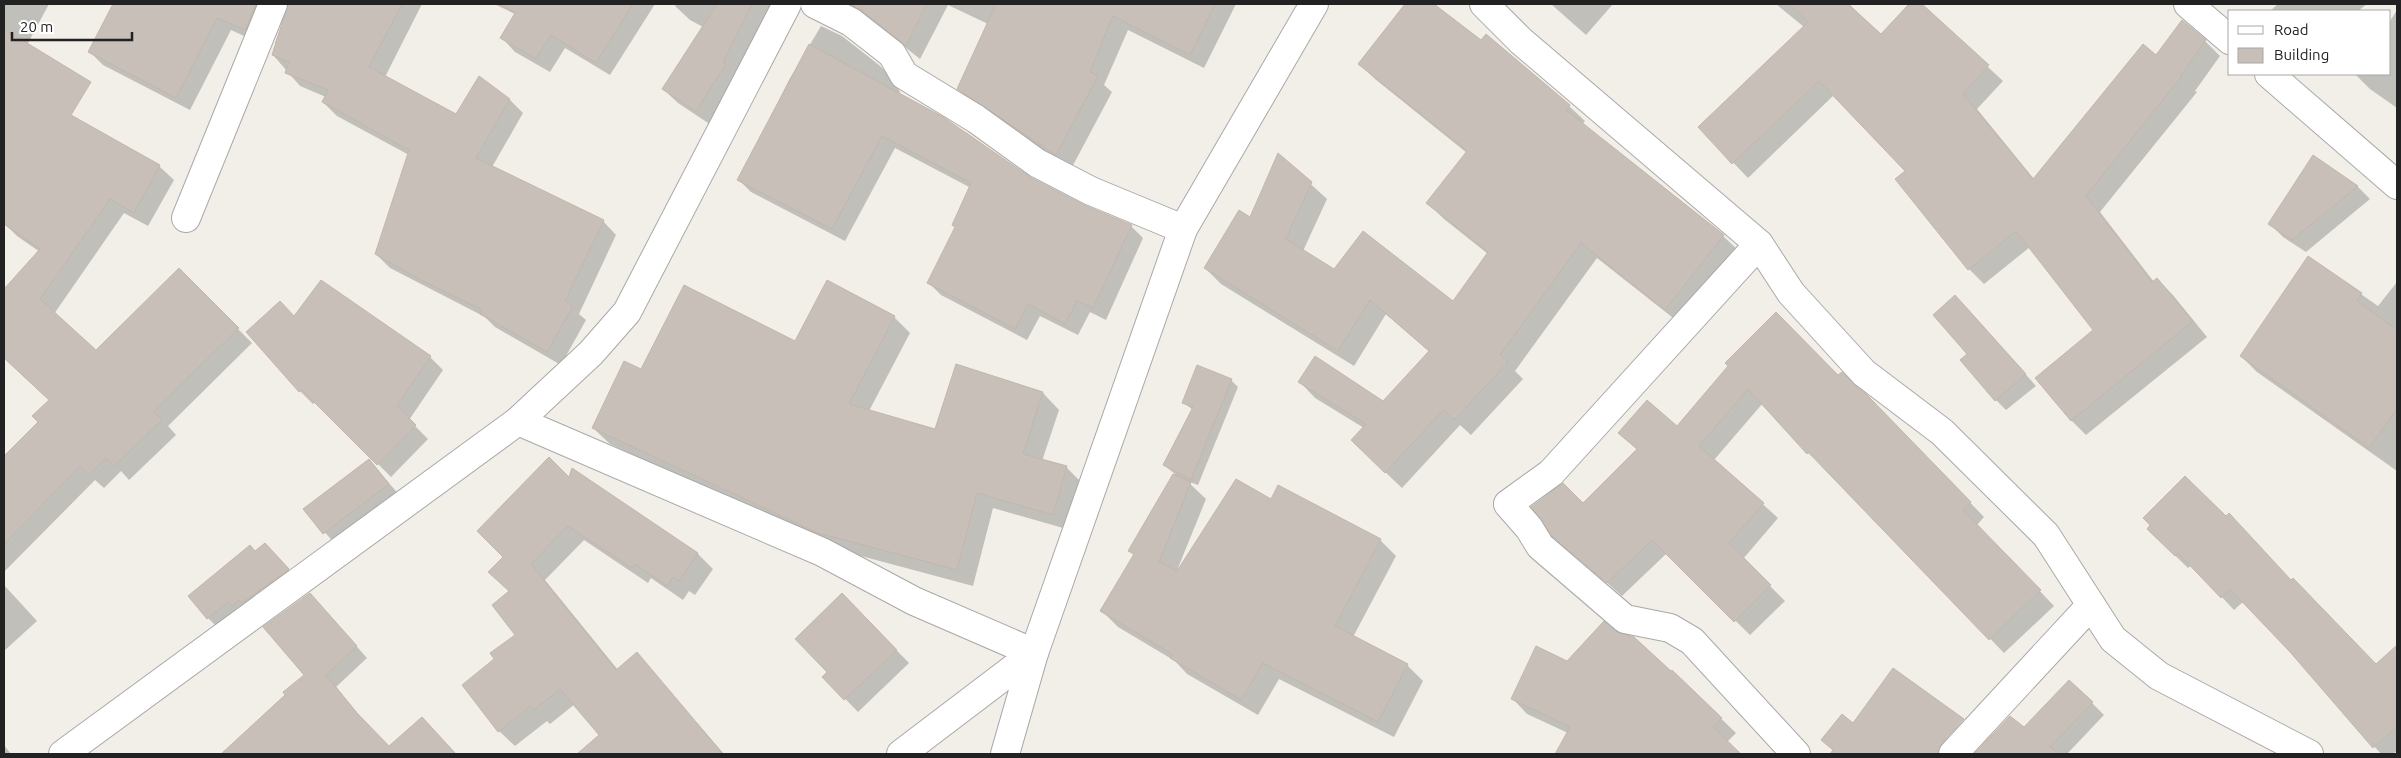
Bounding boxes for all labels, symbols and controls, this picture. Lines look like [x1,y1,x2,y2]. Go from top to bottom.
scale bar [12,10,132,42]
legend [2228,10,2391,75]
text: 20 m [20,18,53,35]
text: Road [2274,21,2309,38]
text: Building [2274,46,2329,63]

